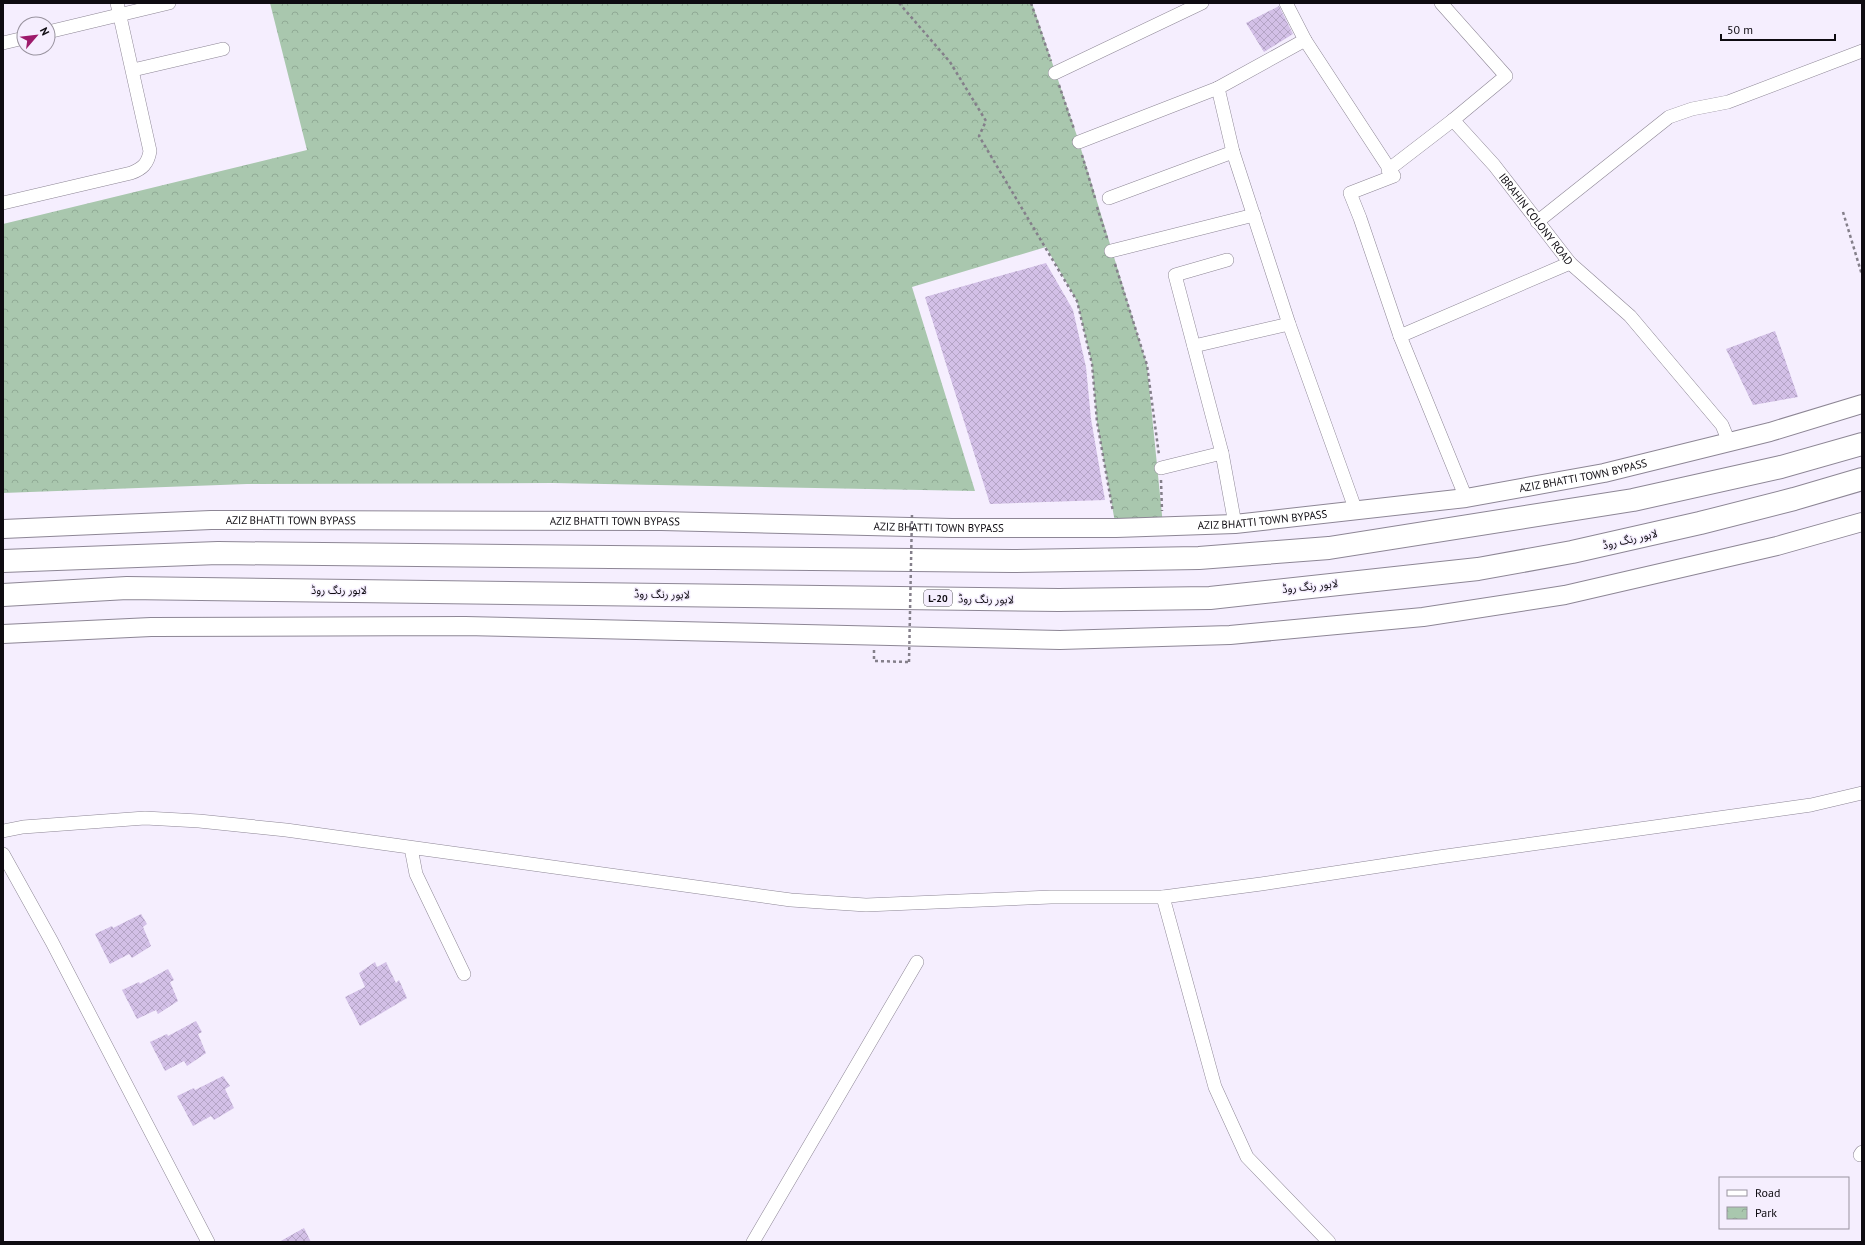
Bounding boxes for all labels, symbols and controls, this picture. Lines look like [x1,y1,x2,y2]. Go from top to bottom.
north arrow [16,16,56,56]
scale bar [1721,16,1835,42]
text: 50 m [1727,22,1753,37]
text: N [37,25,53,38]
street label: IBRAHIN COLONY ROAD [1496,170,1576,268]
street label: AZIZ BHATTI TOWN BYPASS [1518,456,1649,495]
street label: AZIZ BHATTI TOWN BYPASS [1197,507,1328,532]
street label: AZIZ BHATTI TOWN BYPASS [226,513,356,527]
street label: AZIZ BHATTI TOWN BYPASS [550,514,680,528]
street label: AZIZ BHATTI TOWN BYPASS [873,519,1004,535]
street label: لاہور رنگ روڈ [1601,526,1659,552]
street label: لاہور رنگ روڈ [1281,576,1339,596]
street label: لاہور رنگ روڈ [311,583,367,597]
street label: لاہور رنگ روڈ [634,587,690,601]
road number: L-20 [924,590,952,606]
street label: لاہور رنگ روڈ [958,592,1014,606]
legend [1719,1177,1849,1229]
text: Road [1755,1185,1780,1200]
text: Park [1755,1205,1777,1220]

